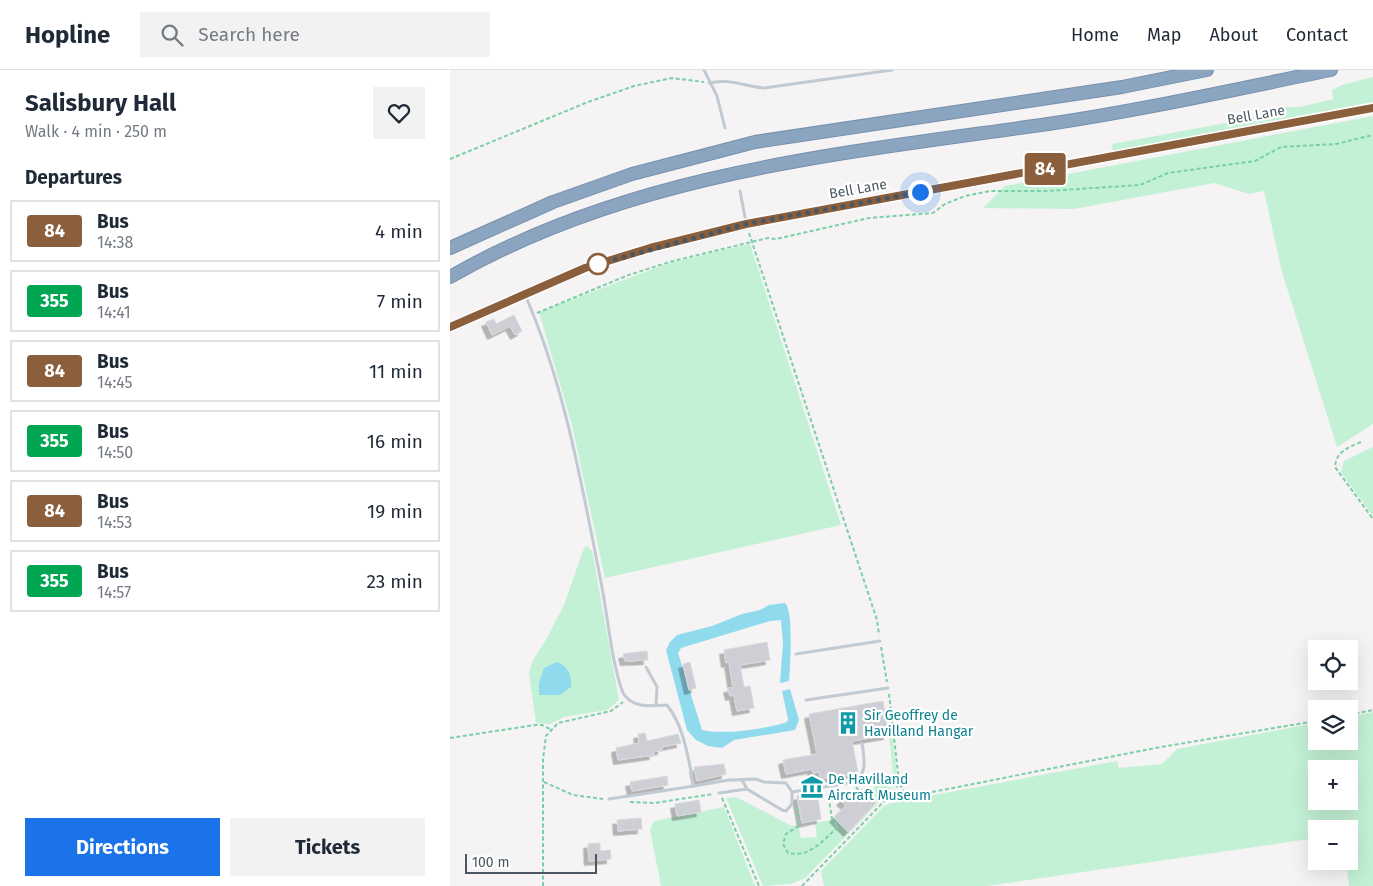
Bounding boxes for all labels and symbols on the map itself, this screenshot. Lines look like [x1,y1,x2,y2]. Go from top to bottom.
street label: Bell Lane [1226,102,1286,128]
line badge: 84 [1022,153,1068,185]
street label: Bell Lane [828,176,888,202]
your location [908,180,933,205]
unlabelled marker [587,253,609,275]
place label: Sir Geoffrey de Havilland Hangar [864,707,974,740]
building icon: Sir Geoffrey de Havilland Hangar [835,710,861,736]
place label: De Havilland Aircraft Museum [828,771,931,804]
museum icon: De Havilland Aircraft Museum [799,774,825,800]
scale bar [465,851,598,874]

